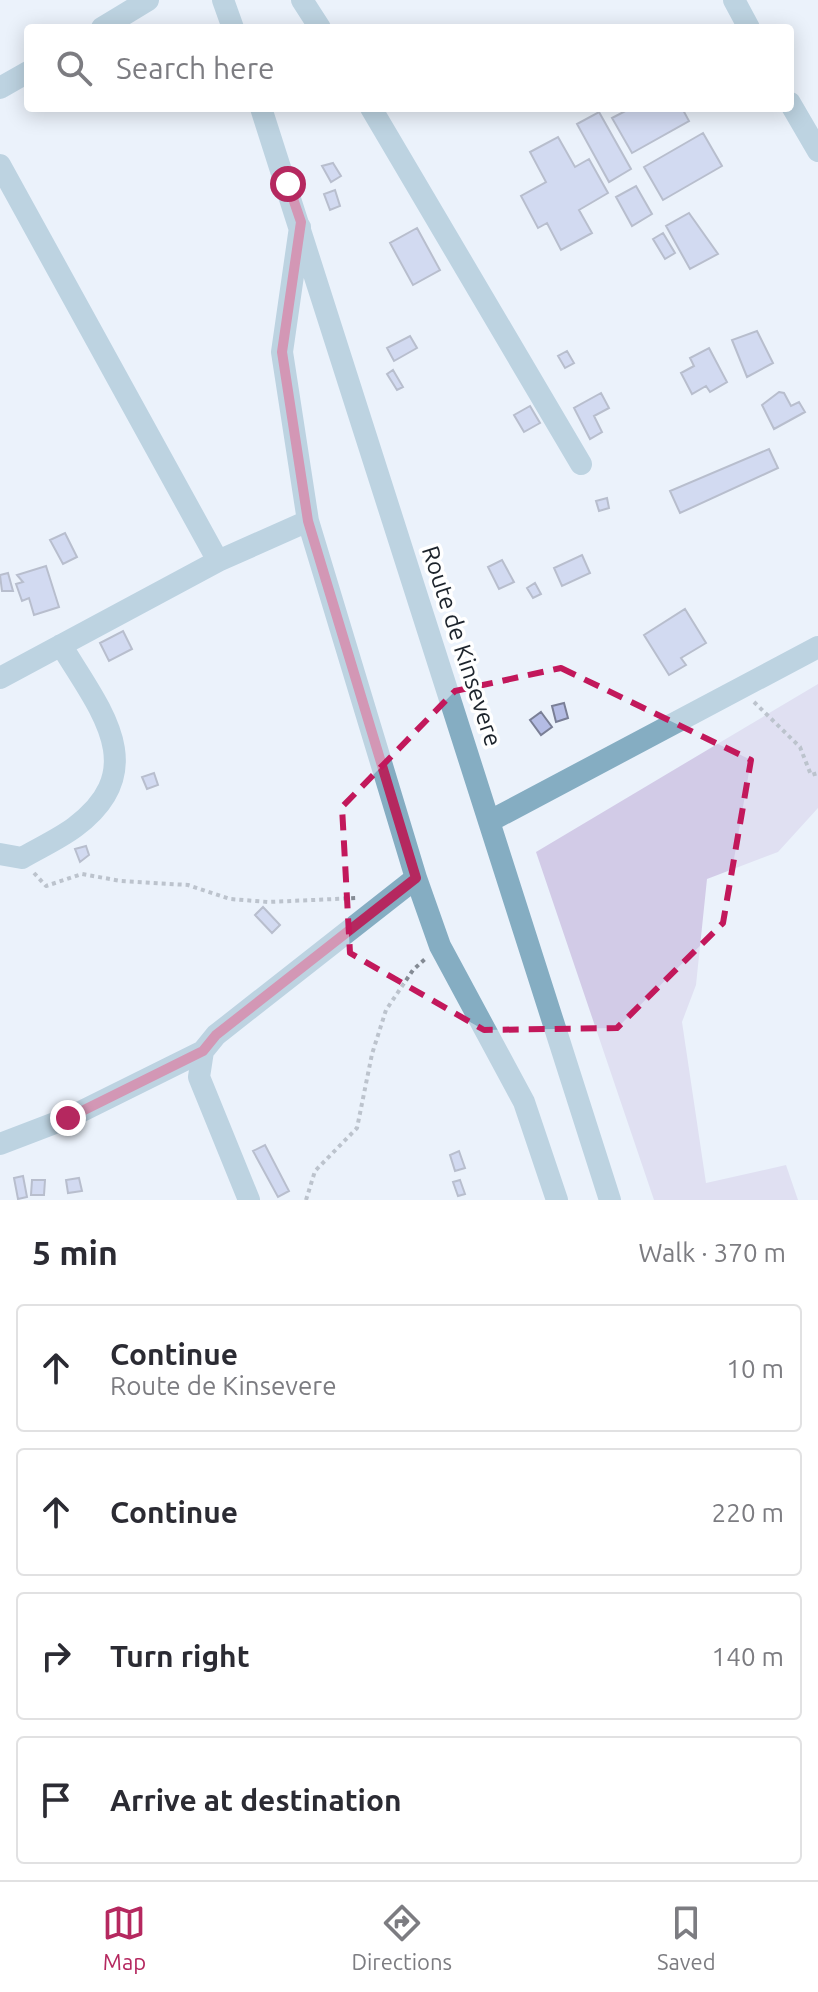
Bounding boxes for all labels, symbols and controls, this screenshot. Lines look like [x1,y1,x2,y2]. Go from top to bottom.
search box [24,24,794,112]
icon: search [52,46,96,90]
text: Search here [116,51,275,85]
route start [270,166,306,202]
street label: Route de Kinsevere [417,542,507,750]
route end [50,1100,86,1136]
text: 5 min [32,1233,118,1271]
text: Walk · 370 m [638,1238,786,1267]
text: Continue [110,1337,238,1371]
icon: ahead [34,1346,78,1390]
text: 10 m [726,1354,784,1383]
text: Route de Kinsevere [110,1371,337,1400]
icon: ahead [34,1490,78,1534]
text: Continue [110,1495,238,1529]
text: 220 m [712,1498,784,1527]
icon: right [34,1634,78,1678]
text: Turn right [110,1639,250,1673]
text: 140 m [712,1642,784,1671]
icon: arrive [34,1778,78,1822]
text: Arrive at destination [110,1783,402,1817]
tab: Map [102,1901,146,1974]
tab: Directions [351,1901,452,1974]
tab: Saved [657,1901,716,1974]

